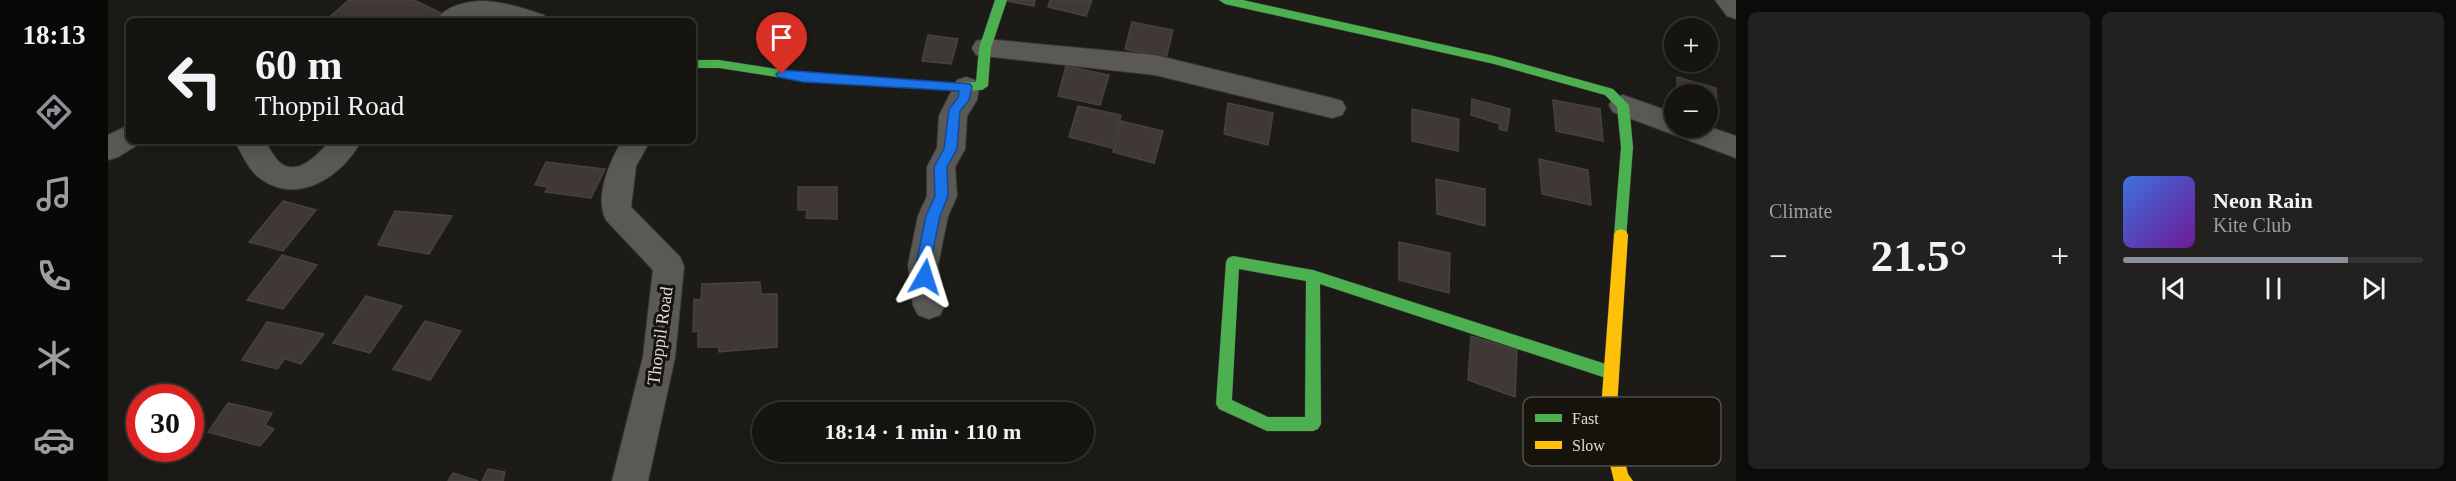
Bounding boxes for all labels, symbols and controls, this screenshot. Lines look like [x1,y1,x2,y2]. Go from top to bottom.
pin [756,12,807,74]
map controls [1664,18,1718,138]
button: + [1664,18,1718,72]
text: 18:13 [23,20,86,50]
icon: arrive [765,21,798,54]
icon: left [156,42,234,120]
text: 60 m [255,42,343,88]
button: − [1664,84,1718,138]
icon: directions [33,91,75,133]
text: Thoppil Road [255,91,404,121]
icon: music [33,173,75,215]
text: Neon Rain [2213,188,2313,213]
text: Climate [1769,200,1832,222]
text: Kite Club [2213,214,2291,236]
text: 21.5° [1871,231,1967,281]
text: − [1769,238,1788,274]
text: + [2050,238,2069,274]
position arrow [893,245,957,309]
icon: phone [33,255,75,297]
icon: previous [2157,272,2190,305]
icon: pause [2257,272,2290,305]
icon: next [2357,272,2390,305]
street label: Thoppil Road [643,285,677,387]
icon: climate [33,337,75,379]
speed limit sign: 30 [126,384,204,462]
legend [1523,397,1721,466]
text: Fast [1572,410,1599,427]
icon: car [33,419,75,461]
text: 18:14 · 1 min · 110 m [825,419,1021,444]
text: Slow [1572,437,1605,454]

